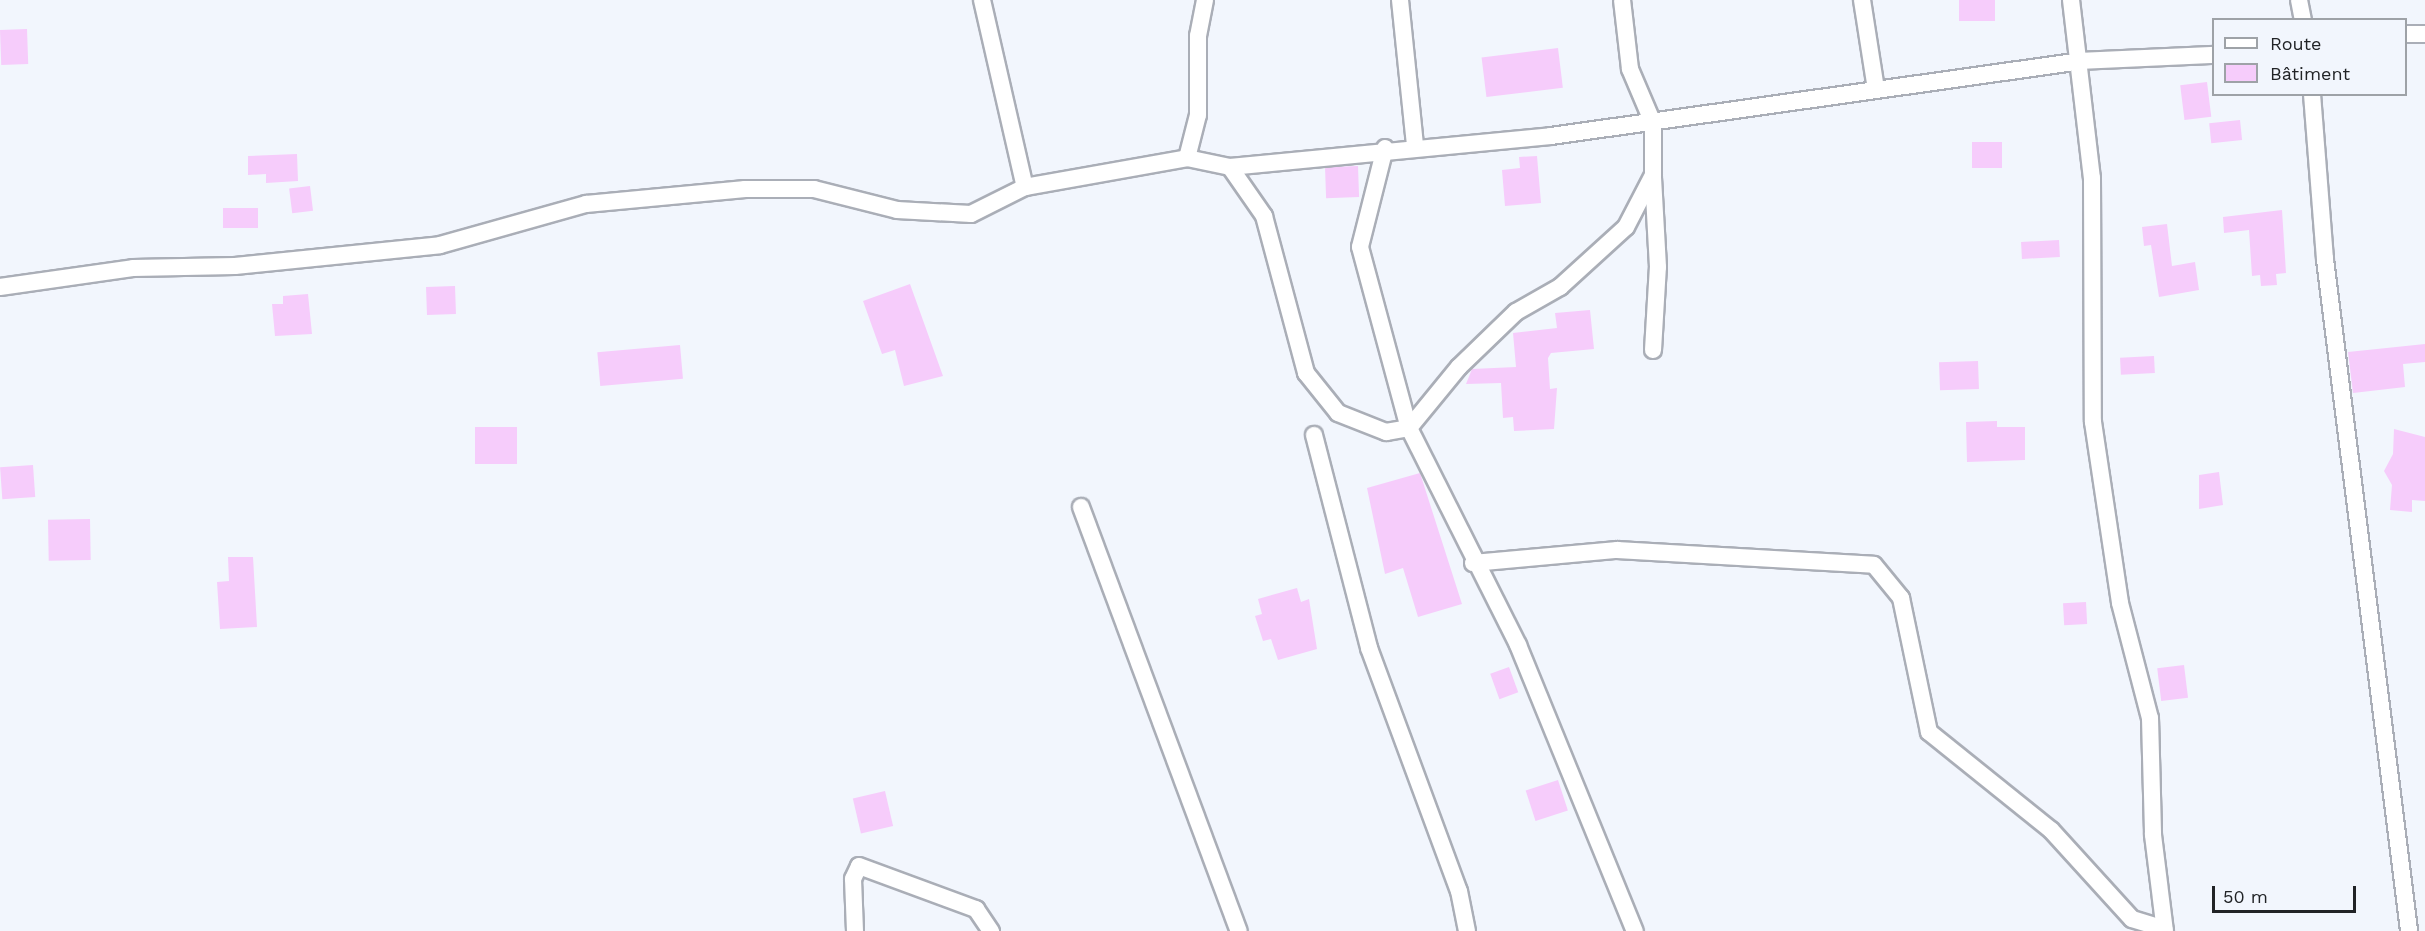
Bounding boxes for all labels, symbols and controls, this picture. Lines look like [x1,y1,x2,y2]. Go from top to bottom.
legend [2212,18,2407,96]
text: Route [2270,33,2322,54]
text: Bâtiment [2270,63,2350,84]
scale bar [2215,874,2359,912]
text: 50 m [2223,886,2268,907]

